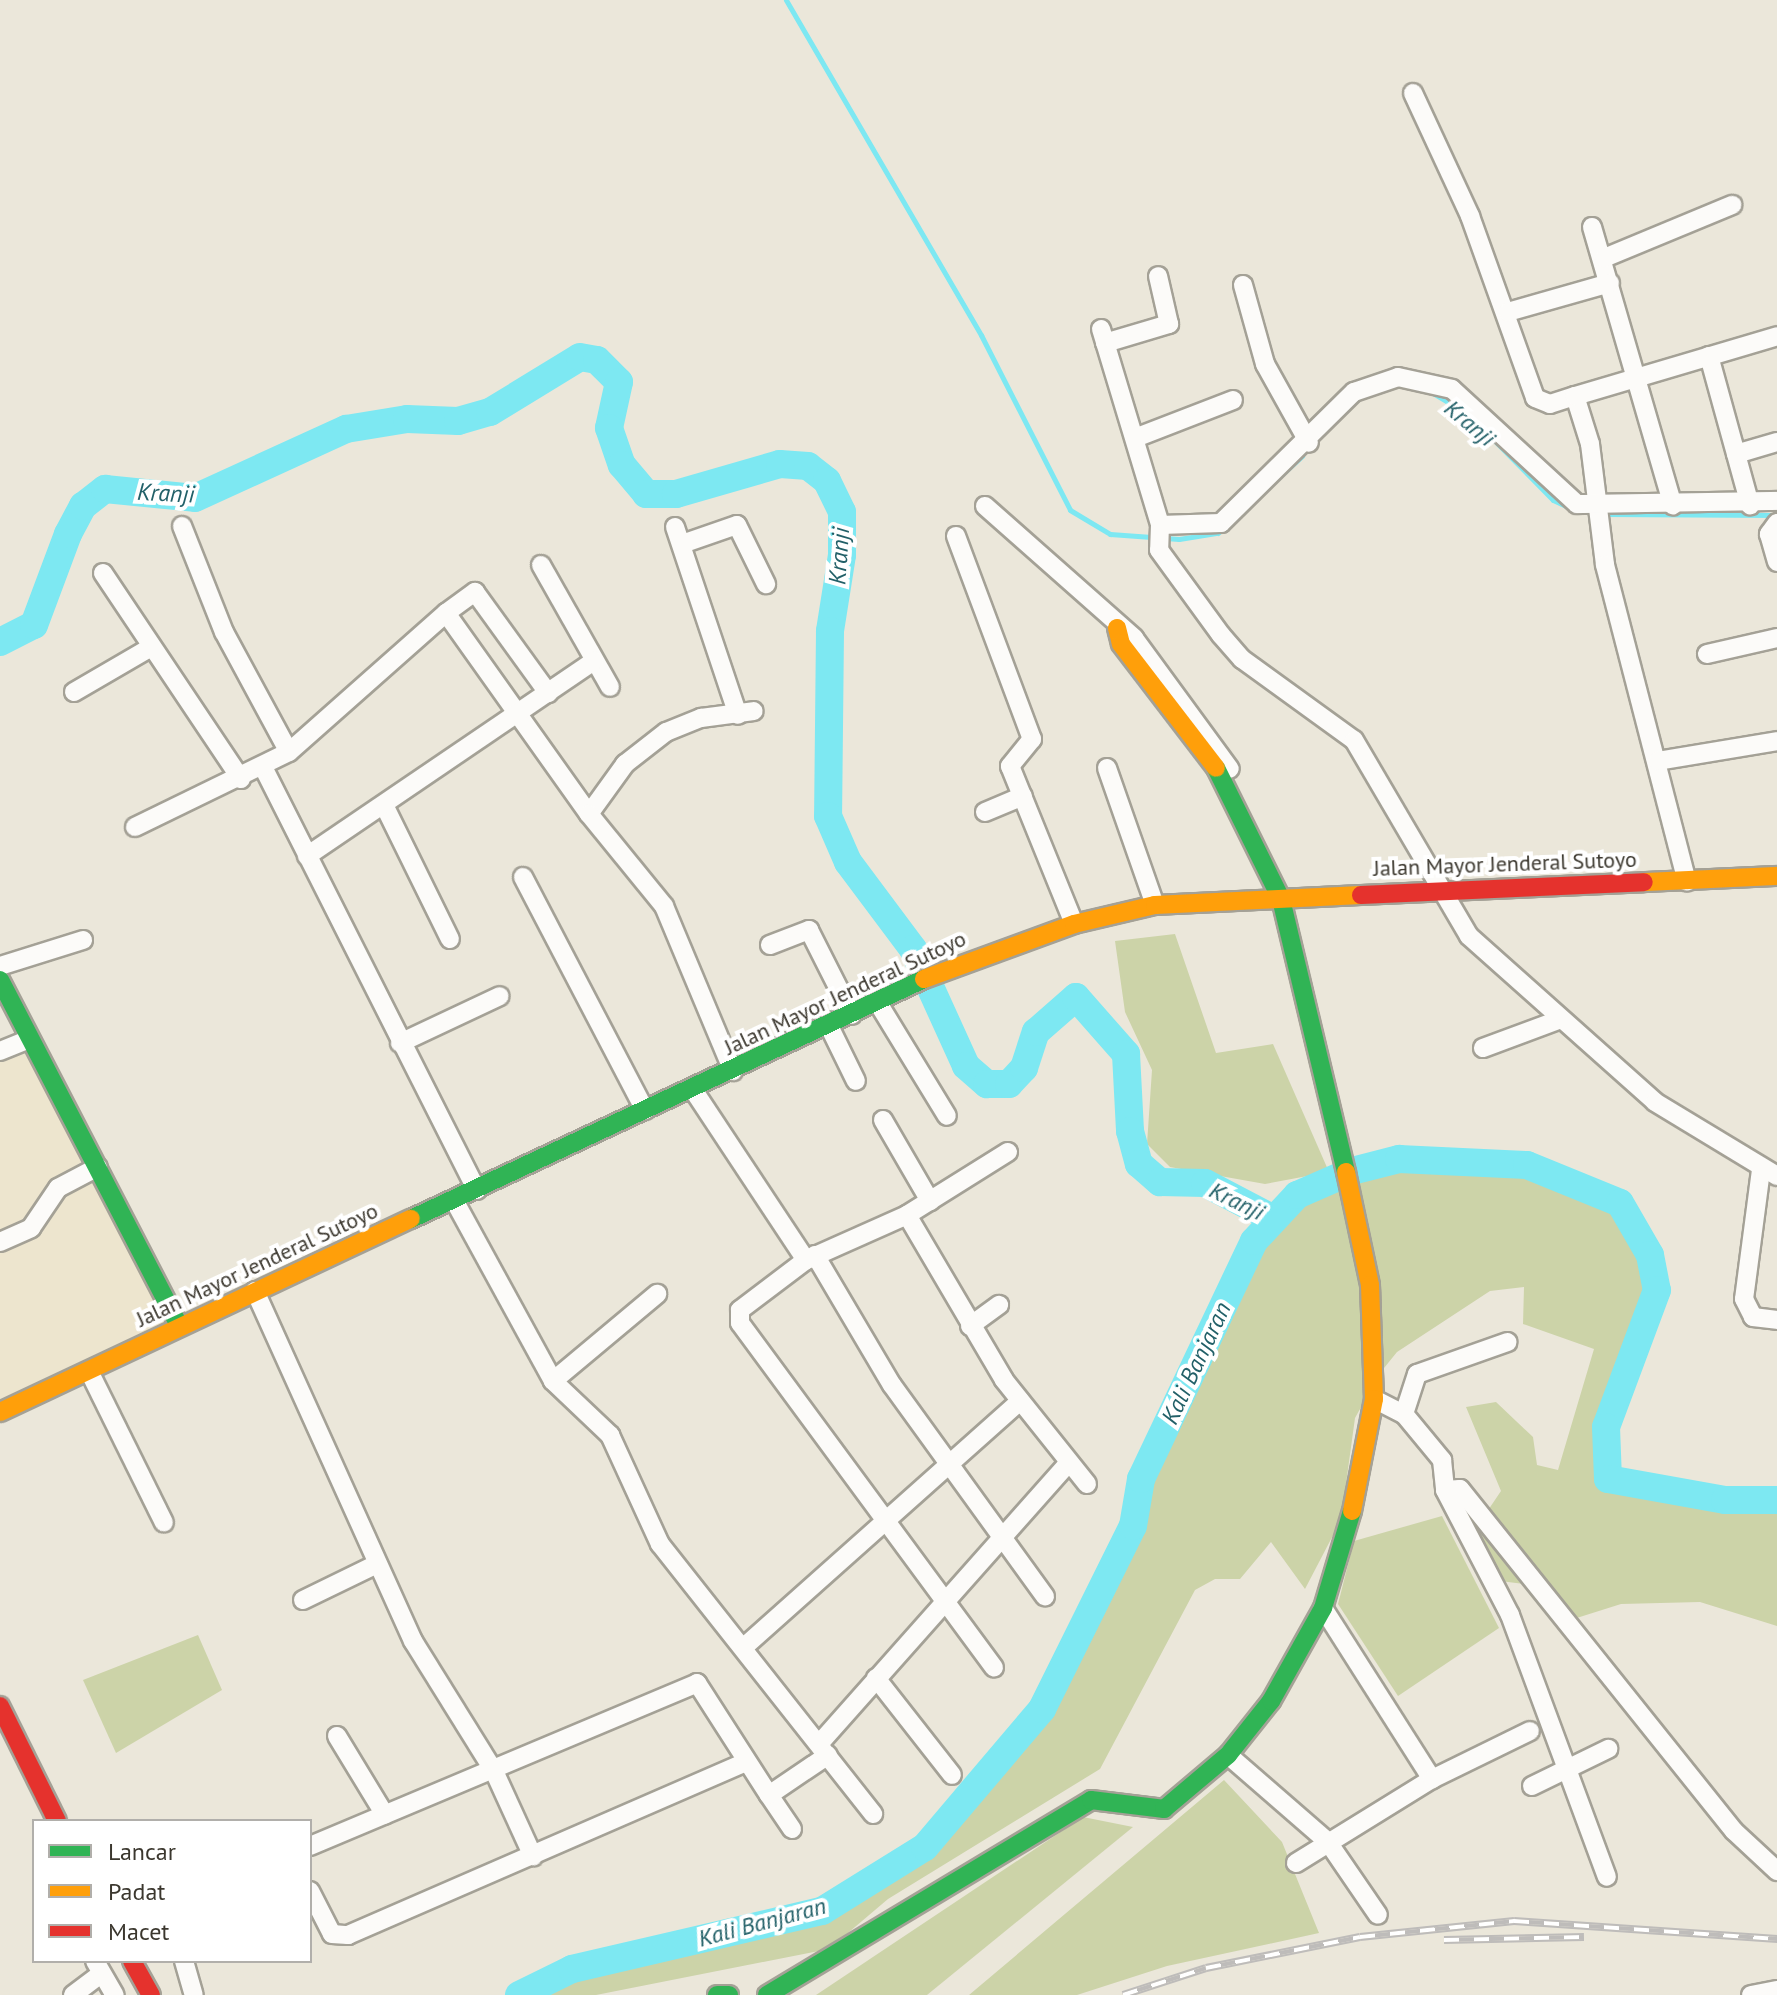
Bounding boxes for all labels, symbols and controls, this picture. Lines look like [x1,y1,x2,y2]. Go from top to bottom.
water label: Kranji [1439,393,1501,453]
water label: Kranji [137,477,195,509]
water label: Kranji [823,526,855,586]
street label: Jalan Mayor Jenderal Sutoyo [1373,846,1637,882]
street label: Jalan Mayor Jenderal Sutoyo [720,925,970,1061]
water label: Kranji [1205,1175,1269,1227]
street label: Jalan Mayor Jenderal Sutoyo [132,1197,382,1333]
water label: Kali Banjaran [1155,1297,1237,1429]
legend [32,1819,312,1963]
text: Lancar [108,1836,176,1867]
text: Padat [108,1876,165,1907]
water label: Kali Banjaran [695,1891,829,1953]
text: Macet [108,1916,170,1947]

